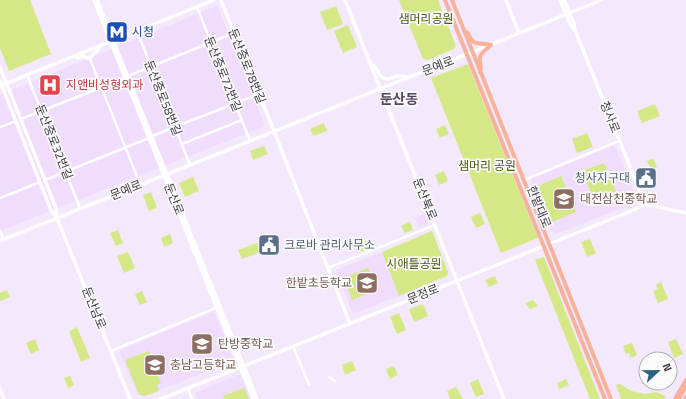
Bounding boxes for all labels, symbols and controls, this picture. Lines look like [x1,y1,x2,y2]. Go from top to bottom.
park label: 샘머리공원 [398,9,454,28]
metro station icon: 시청 [104,19,130,45]
place label: 시청 [132,22,154,41]
street label: 둔산중로78번길 [224,25,271,106]
street label: 둔산중로72번길 [200,33,247,114]
street label: 문예로 [419,51,457,80]
street label: 둔산중로58번길 [140,57,187,138]
hospital icon: 지앤비성형외과 [37,72,63,98]
place label: 지앤비성형외과 [66,75,143,94]
district label: 둔산동 [380,88,418,109]
street label: 청사로 [595,98,625,136]
street label: 둔산중로32번길 [31,101,78,182]
park label: 샘머리 공원 [458,156,516,175]
public building icon: 청사지구대 [633,165,659,191]
place label: 청사지구대 [575,168,630,187]
street label: 문예로 [107,175,145,205]
street label: 둔산북로 [408,175,443,223]
street label: 둔산로 [159,180,189,218]
street label: 한밭대로 [522,183,557,231]
school or university icon: 대전삼천중학교 [551,186,577,212]
place label: 대전삼천중학교 [580,189,657,208]
public building icon: 크로바 관리사무소 [256,232,282,258]
place label: 크로바 관리사무소 [284,235,375,254]
park label: 시애틀공원 [386,254,442,273]
school or university icon: 한밭초등학교 [354,270,380,296]
place label: 한밭초등학교 [286,273,352,292]
street label: 문정로 [404,279,442,309]
street label: 둔산남로 [77,284,112,332]
school or university icon: 탄방중학교 [189,331,215,357]
place label: 탄방중학교 [218,334,273,353]
north arrow [638,351,678,391]
school or university icon: 충남고등학교 [142,352,168,378]
place label: 충남고등학교 [170,355,236,374]
text: N [658,361,676,374]

